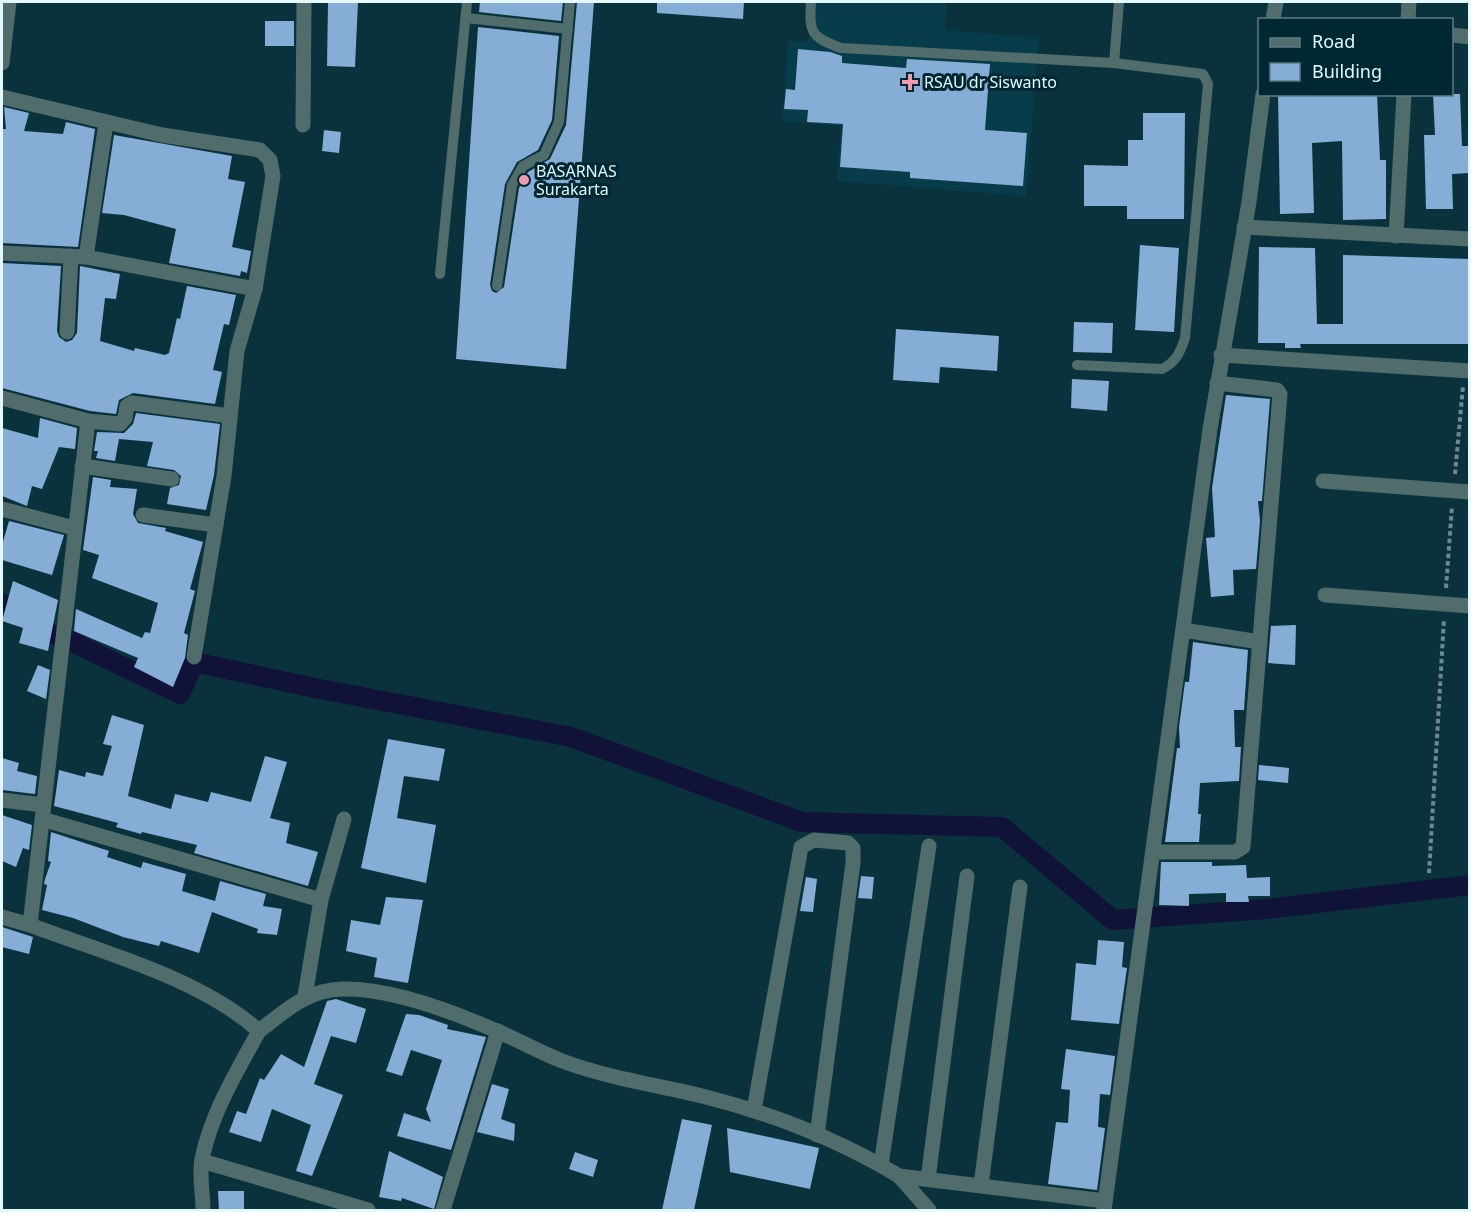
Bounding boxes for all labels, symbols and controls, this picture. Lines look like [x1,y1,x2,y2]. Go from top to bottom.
legend [1258,18,1453,96]
text: Road [1312,29,1355,53]
text: Building [1312,59,1382,83]
place label: RSAU dr Siswanto [924,71,1057,93]
marker: RSAU dr Siswanto [901,73,919,91]
place label: BASARNAS Surakarta [536,160,617,200]
marker: BASARNAS Surakarta [517,173,531,187]

